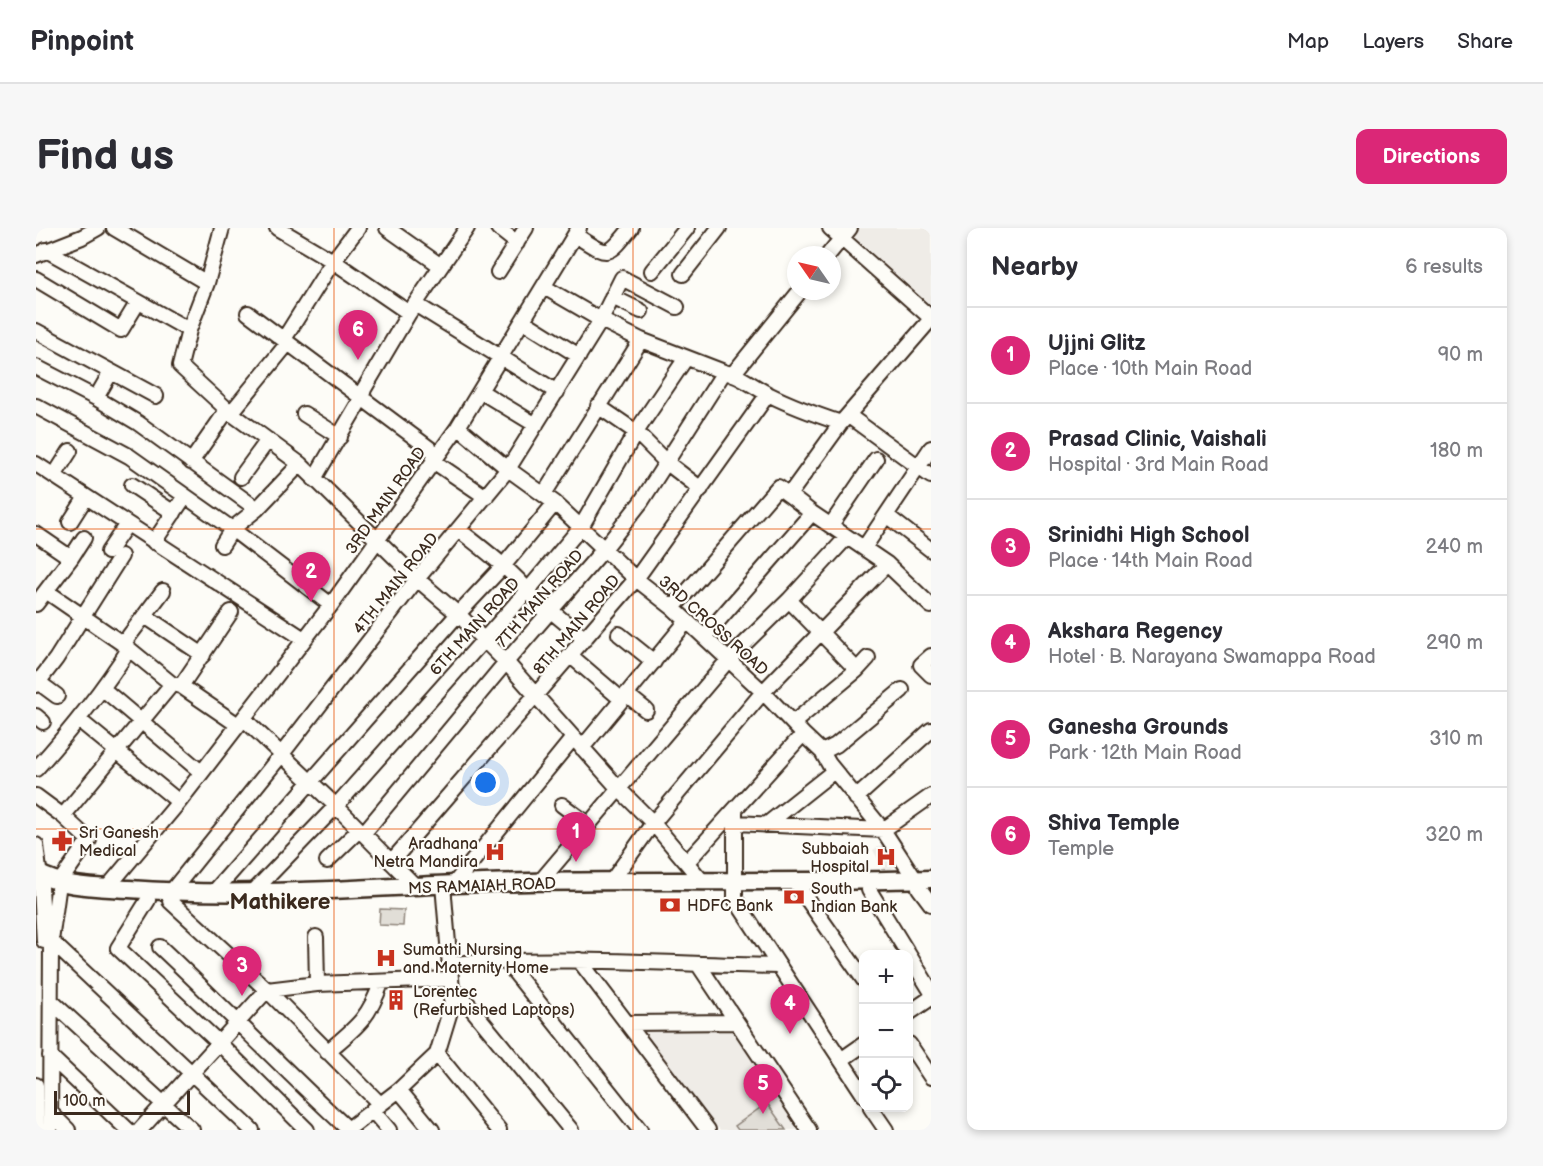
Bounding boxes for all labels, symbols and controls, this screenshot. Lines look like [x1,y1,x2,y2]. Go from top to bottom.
text: Pinpoint [30,25,134,58]
text: Map [1287,29,1329,54]
text: Layers [1362,29,1424,54]
text: Share [1457,29,1513,54]
button: Directions [1356,129,1507,184]
text: Find us [36,131,174,182]
north arrow [787,246,841,300]
text: Nearby [991,252,1078,283]
text: 6 results [1405,255,1483,279]
pin: 6 [338,310,378,360]
text: Ujjni Glitz [1048,330,1146,357]
text: 1 [1006,343,1015,367]
text: 90 m [1438,343,1483,367]
text: Place · 10th Main Road [1048,357,1252,381]
text: Prasad Clinic, Vaishali [1048,426,1267,453]
text: 2 [1005,439,1016,463]
text: 180 m [1430,439,1483,463]
street label: 3RD MAIN ROAD [342,444,430,558]
text: Hospital · 3rd Main Road [1048,453,1269,477]
text: Srinidhi High School [1048,522,1249,549]
street label: 4TH MAIN ROAD [350,529,443,638]
text: 3 [1005,535,1016,559]
text: 240 m [1426,535,1483,559]
street label: 7TH MAIN ROAD [493,546,588,652]
text: Place · 14th Main Road [1048,549,1253,573]
pin: 2 [292,552,330,602]
street label: 8TH MAIN ROAD [530,571,624,679]
street label: 3RD CROSS ROAD [655,572,771,680]
street label: 6TH MAIN ROAD [426,574,524,680]
text: Akshara Regency [1048,618,1222,645]
text: 4 [1005,631,1016,655]
text: 290 m [1426,631,1483,655]
text: Hotel · B. Narayana Swamappa Road [1048,645,1376,669]
text: Ganesha Grounds [1048,714,1228,741]
text: 5 [1005,727,1016,751]
text: 310 m [1429,727,1483,751]
text: Park · 12th Main Road [1048,741,1242,765]
your location [471,768,500,797]
text: Shiva Temple [1048,810,1180,837]
pin: 1 [556,812,596,862]
text: 6 [1004,823,1017,847]
text: 320 m [1425,823,1483,847]
place label: Sri Ganesh Medical [79,824,159,861]
pharmacy icon: Sri Ganesh Medical [50,829,74,853]
place label: Aradhana Netra Mandira [373,835,478,872]
text: Temple [1048,837,1114,861]
hospital icon: Aradhana Netra Mandira [483,840,507,864]
place label: Subbaiah Hospital [802,840,869,877]
hospital icon: Subbaiah Hospital [874,845,898,869]
street label: MS RAMAIAH ROAD [408,874,556,899]
place label: South Indian Bank [811,880,897,917]
bank icon: South Indian Bank [782,885,806,909]
district label: Mathikere [230,889,330,916]
bank icon: HDFC Bank [658,893,682,917]
place label: HDFC Bank [687,897,773,916]
place label: Sumathi Nursing and Maternity Home [403,941,549,978]
pin: 3 [222,946,262,996]
hospital icon: Sumathi Nursing and Maternity Home [374,946,398,970]
map controls [859,950,913,1112]
button: + [859,950,913,1004]
place label: Lorentec (Refurbished Laptops) [413,983,575,1020]
pin: 4 [770,984,810,1034]
building icon: Lorentec (Refurbished Laptops) [384,988,408,1012]
button: − [859,1004,913,1058]
button: locate [859,1058,913,1112]
pin: 5 [744,1064,782,1114]
scale bar [54,1088,190,1116]
text: 100 m [63,1092,106,1111]

